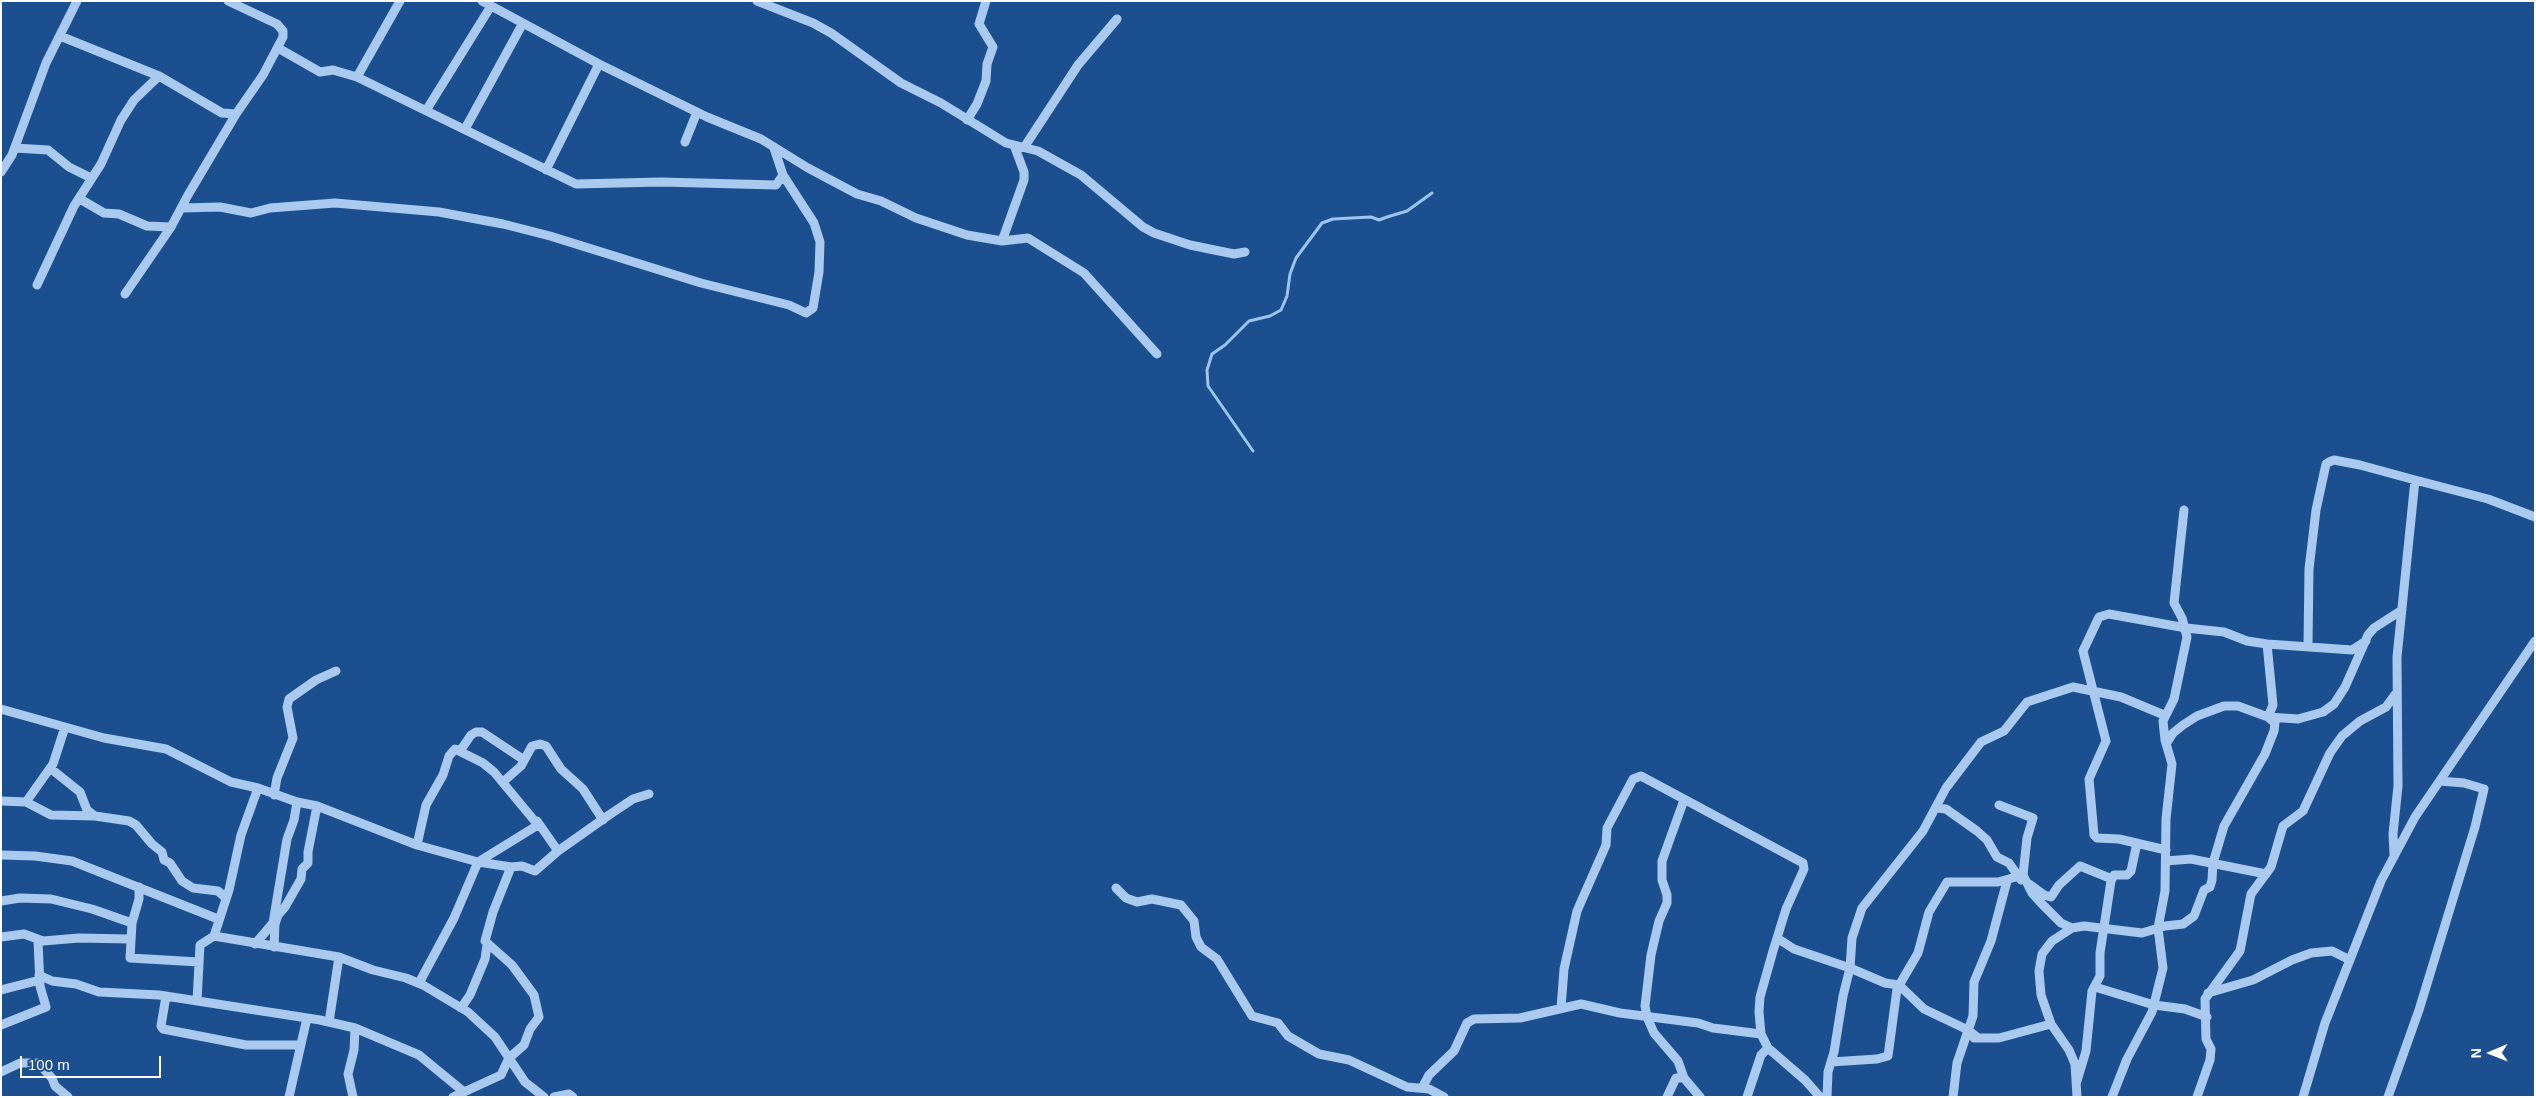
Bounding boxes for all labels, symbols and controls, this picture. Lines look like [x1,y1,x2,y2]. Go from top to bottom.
north arrow [2466,1028,2516,1078]
scale bar [22,1046,164,1078]
text: N [2468,1048,2484,1058]
text: 100 m [28,1056,70,1073]

